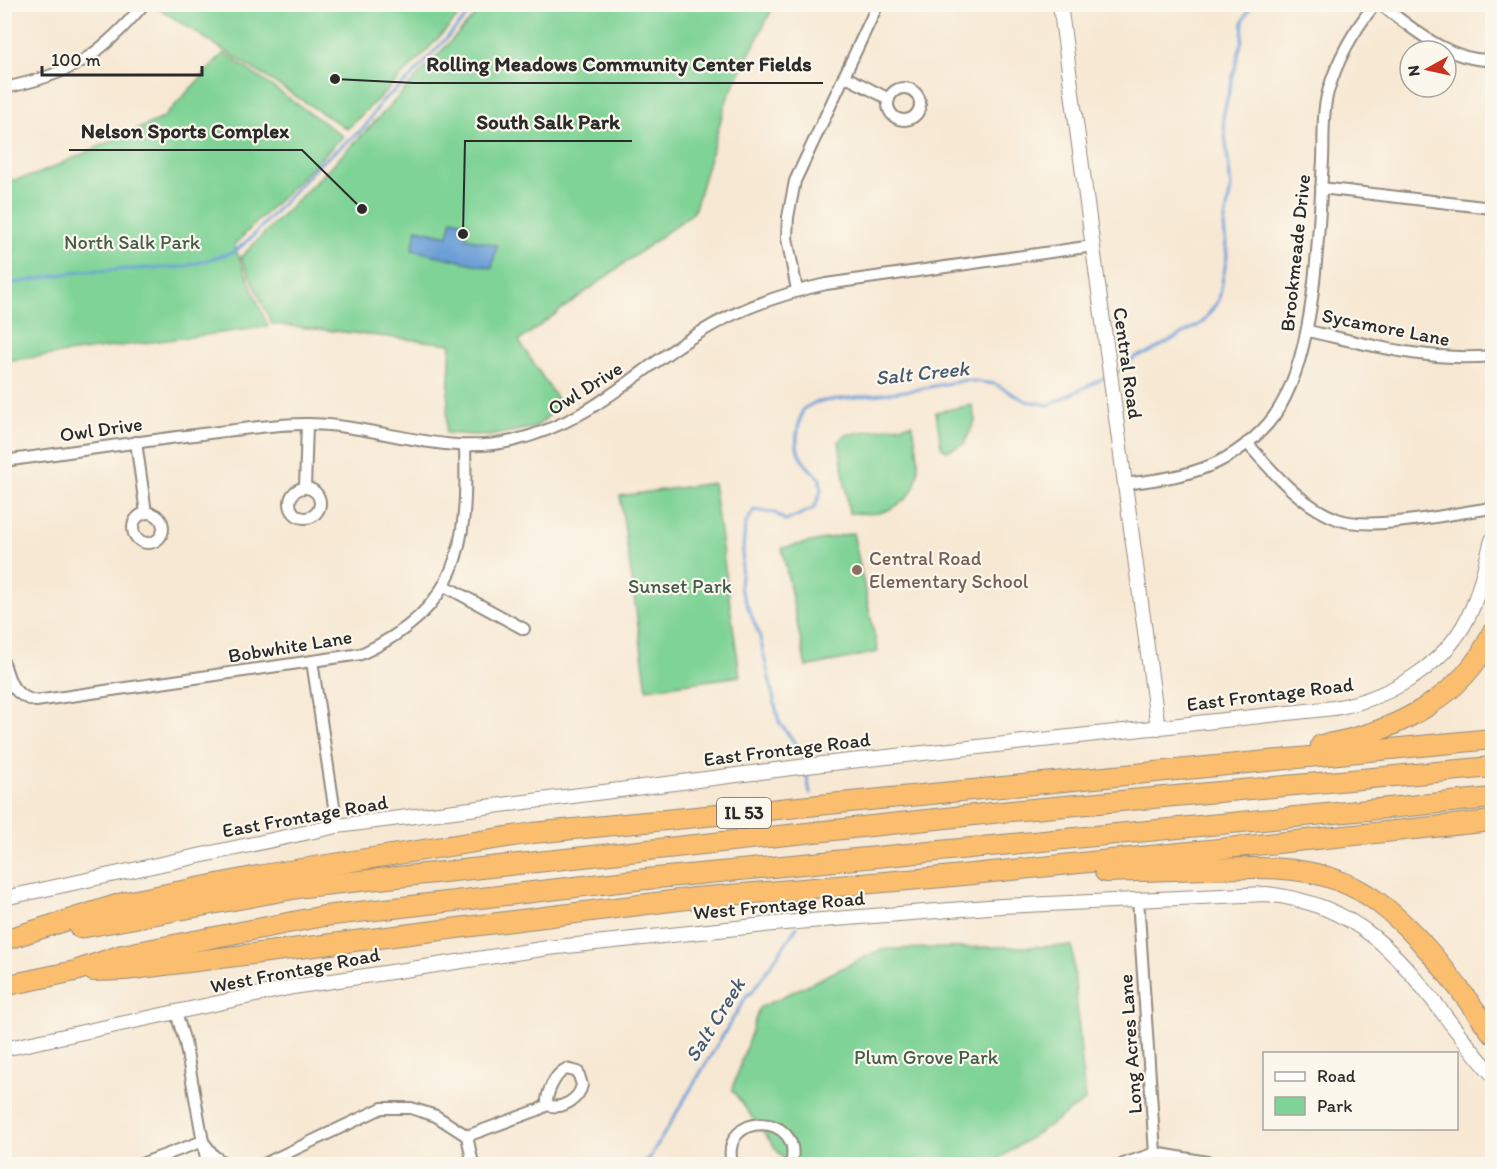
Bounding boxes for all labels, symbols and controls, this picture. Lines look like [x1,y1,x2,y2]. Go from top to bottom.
scale bar [42,39,202,77]
north arrow [1398,39,1458,99]
callout: Rolling Meadows Community Center Fields [414,44,823,83]
text: 100 m [51,49,101,71]
text: Rolling Meadows Community Center Fields [426,51,812,77]
text: N [1403,64,1424,78]
callout: South Salk Park [465,102,632,141]
text: South Salk Park [476,109,621,134]
callout: Nelson Sports Complex [69,111,302,150]
text: Nelson Sports Complex [81,118,289,144]
street label: Brookmeade Drive [1275,173,1315,333]
park label: North Salk Park [64,230,201,254]
street label: Sycamore Lane [1320,303,1452,351]
street label: Central Road [1108,306,1148,421]
water label: Salt Creek [874,355,971,390]
street label: Owl Drive [543,356,627,420]
street label: Owl Drive [58,411,144,447]
place label: Central Road Elementary School [869,546,1029,593]
marker: Central Road Elementary School [850,563,864,577]
park label: Sunset Park [628,574,732,598]
street label: Bobwhite Lane [226,624,354,668]
street label: East Frontage Road [1185,672,1355,716]
street label: East Frontage Road [702,727,872,771]
street label: East Frontage Road [220,790,390,842]
road number: IL 53 [717,798,771,828]
street label: West Frontage Road [692,886,866,924]
street label: West Frontage Road [208,942,382,998]
water label: Salt Creek [679,972,751,1066]
street label: Long Acres Lane [1113,973,1147,1115]
park label: Plum Grove Park [854,1045,999,1069]
legend [1263,1052,1458,1130]
text: Road [1317,1065,1356,1087]
text: Park [1317,1095,1352,1117]

